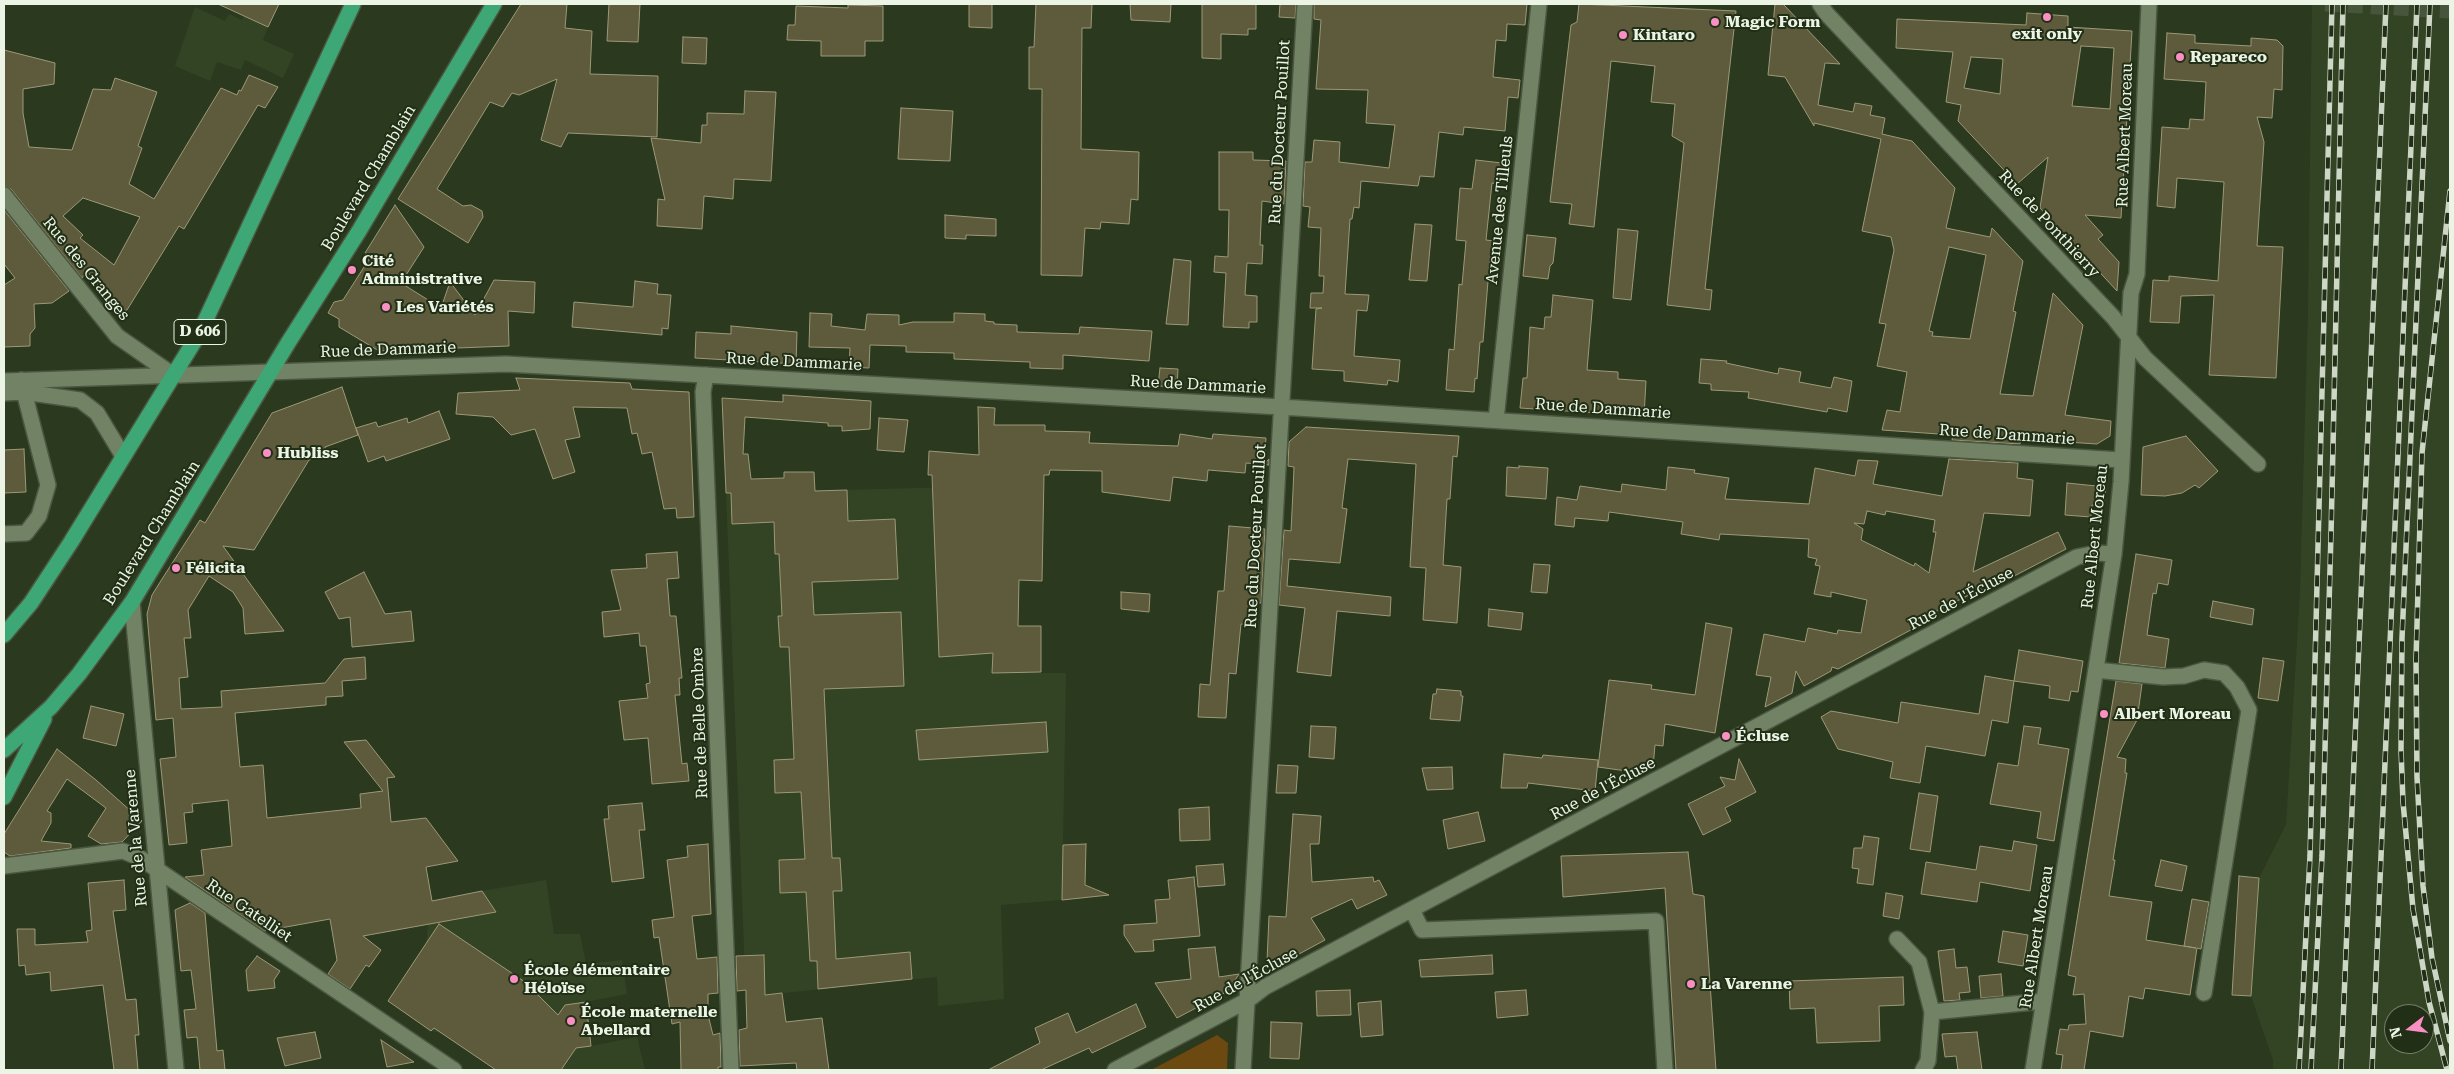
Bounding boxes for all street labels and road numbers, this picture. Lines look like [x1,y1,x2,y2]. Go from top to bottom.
street label: Rue du Docteur Pouillot [1266,39,1294,225]
street label: Rue Albert Moreau [2113,62,2137,208]
street label: Boulevard Chamblain [318,102,420,254]
street label: Avenue des Tilleuls [1483,135,1517,285]
street label: Rue de Ponthierry [1994,166,2104,282]
street label: Rue des Granges [38,213,134,325]
road number: D 606 [174,320,226,344]
street label: Rue de Dammarie [320,338,456,362]
street label: Rue de Dammarie [726,349,862,375]
street label: Rue de Dammarie [1130,372,1266,398]
street label: Rue de Dammarie [1534,395,1672,423]
street label: Rue de Dammarie [1938,421,2076,449]
street label: Rue du Docteur Pouillot [1242,443,1270,629]
street label: Boulevard Chamblain [100,457,204,609]
street label: Rue Albert Moreau [2078,464,2112,610]
street label: Rue de l'Écluse [1905,563,2017,635]
street label: Rue de Belle Ombre [688,647,712,799]
street label: Rue de l'Écluse [1547,753,1659,825]
street label: Rue de la Varenne [120,769,152,907]
street label: Rue Albert Moreau [2016,864,2058,1010]
street label: Rue Gatelliet [203,875,295,947]
street label: Rue de l'Écluse [1191,943,1301,1017]

